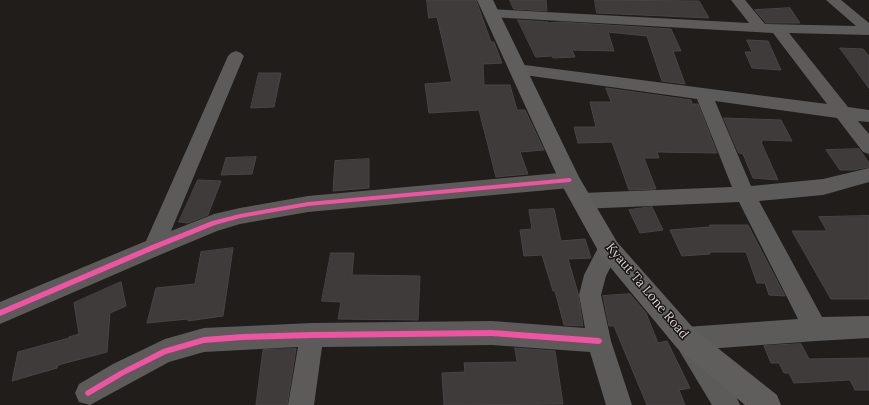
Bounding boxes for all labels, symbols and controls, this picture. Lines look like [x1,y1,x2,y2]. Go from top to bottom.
street label: Kyaut Ta Lone Road [602,240,692,342]

